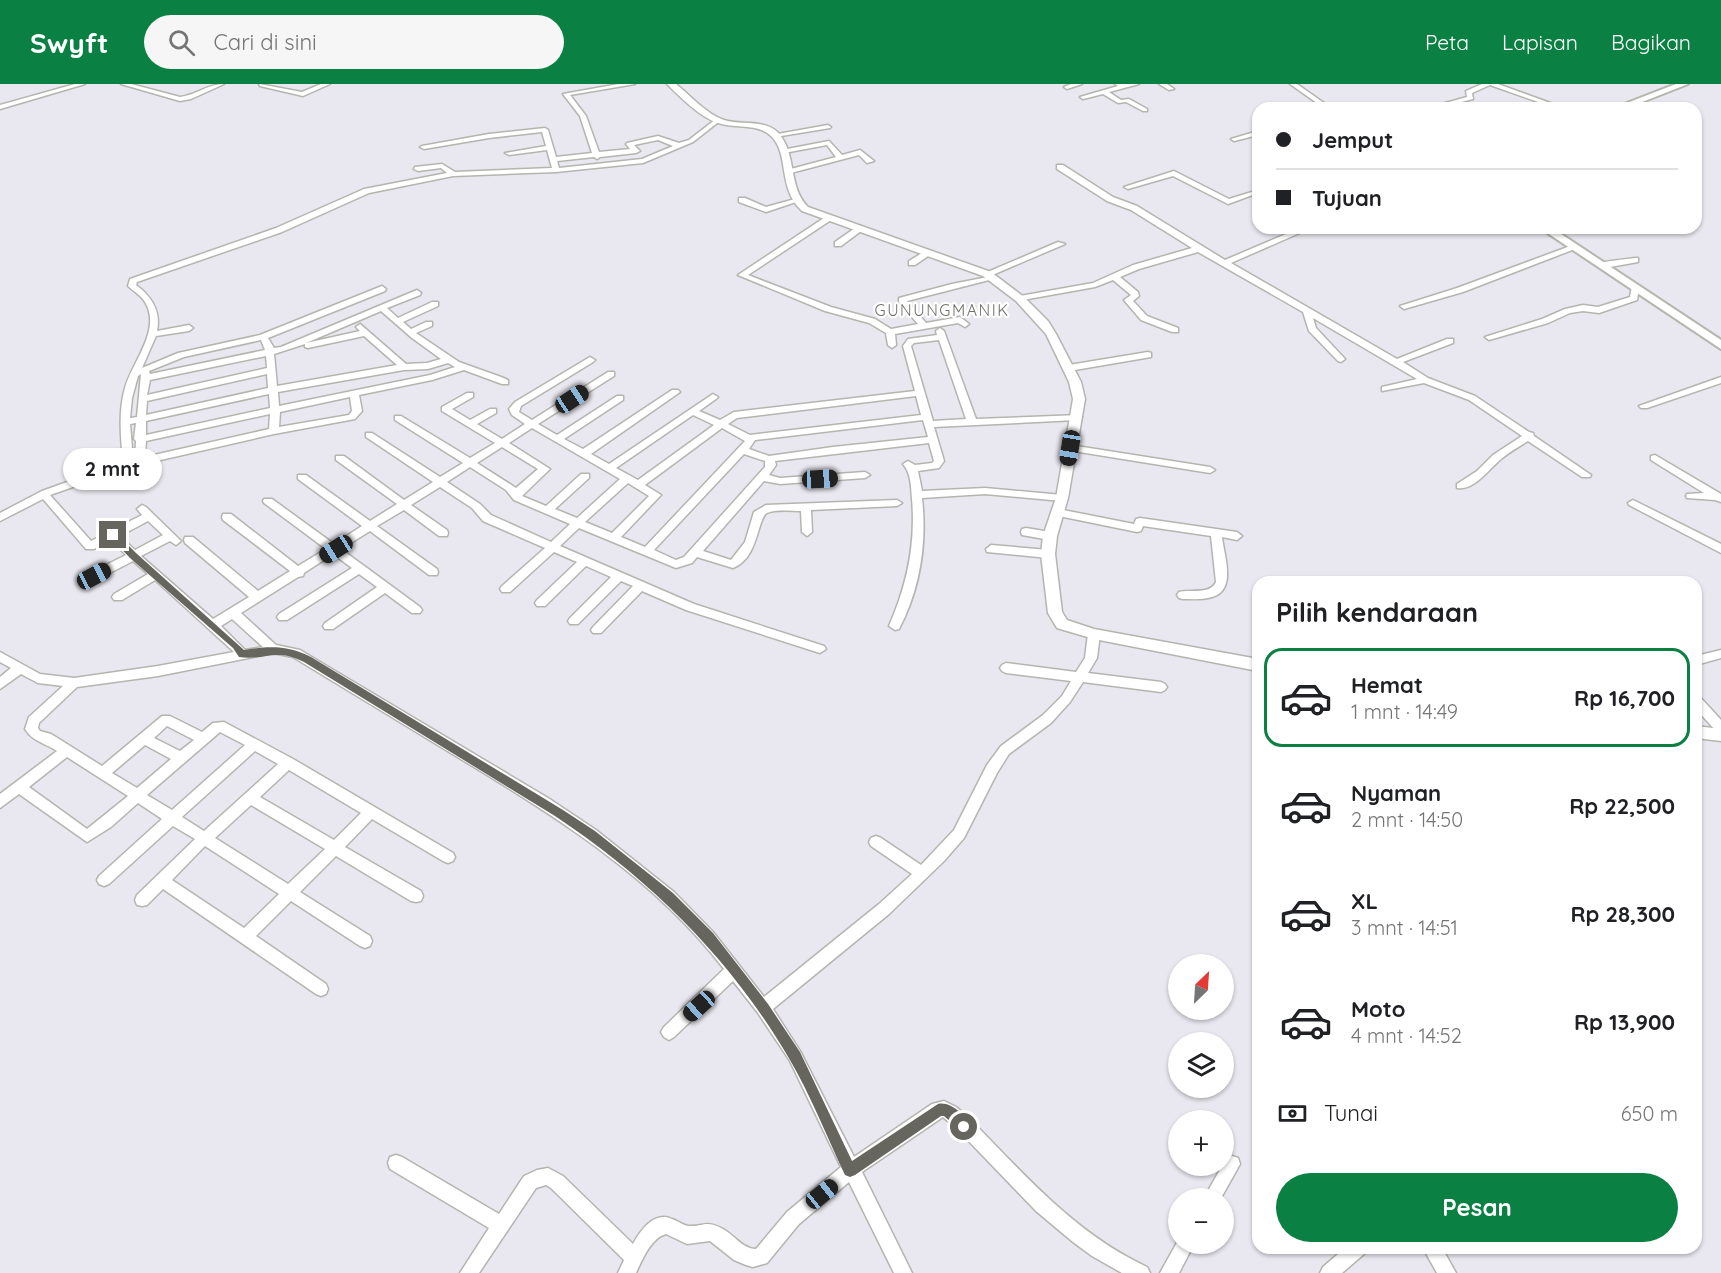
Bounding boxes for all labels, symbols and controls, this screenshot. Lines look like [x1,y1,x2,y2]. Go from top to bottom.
search box [144,15,564,69]
text: Swyft [30,25,108,60]
icon: search [165,26,198,59]
text: Cari di sini [213,28,317,56]
text: Peta [1425,29,1469,55]
text: Lapisan [1502,29,1578,55]
text: Bagikan [1611,29,1691,55]
text: Jemput [1312,126,1393,154]
text: Tujuan [1312,184,1382,212]
district label: GUNUNGMANIK [875,300,1009,320]
car [552,382,592,416]
car [1058,429,1082,467]
callout: 2 mnt [63,448,162,490]
text: 2 mnt [85,456,140,481]
car [802,469,838,489]
route end [99,521,126,548]
car [316,532,356,566]
car [74,560,114,592]
text: Pilih kendaraan [1276,595,1478,629]
icon: car [1279,671,1333,725]
text: Hemat [1351,671,1423,699]
text: Rp 16,700 [1574,684,1675,712]
text: 1 mnt · 14:49 [1351,699,1458,724]
icon: car [1279,779,1333,833]
text: Nyaman [1351,779,1441,807]
text: Rp 22,500 [1569,792,1675,820]
text: 2 mnt · 14:50 [1351,807,1463,832]
icon: car [1279,887,1333,941]
text: XL [1351,887,1378,915]
text: Rp 28,300 [1570,900,1675,928]
text: 3 mnt · 14:51 [1351,915,1458,940]
north arrow [1168,954,1234,1020]
map controls [1168,954,1234,1254]
car [680,987,718,1025]
icon: car [1279,995,1333,1049]
text: Moto [1351,995,1405,1023]
text: Rp 13,900 [1574,1008,1675,1036]
text: 4 mnt · 14:52 [1351,1023,1462,1048]
button: layers [1168,1032,1234,1098]
icon: cash [1276,1097,1309,1130]
text: Tunai [1324,1099,1378,1127]
text: 650 m [1621,1101,1678,1126]
button: + [1168,1110,1234,1176]
route start [950,1113,977,1140]
button: Pesan [1276,1173,1678,1242]
car [802,1176,842,1212]
button: − [1168,1188,1234,1254]

